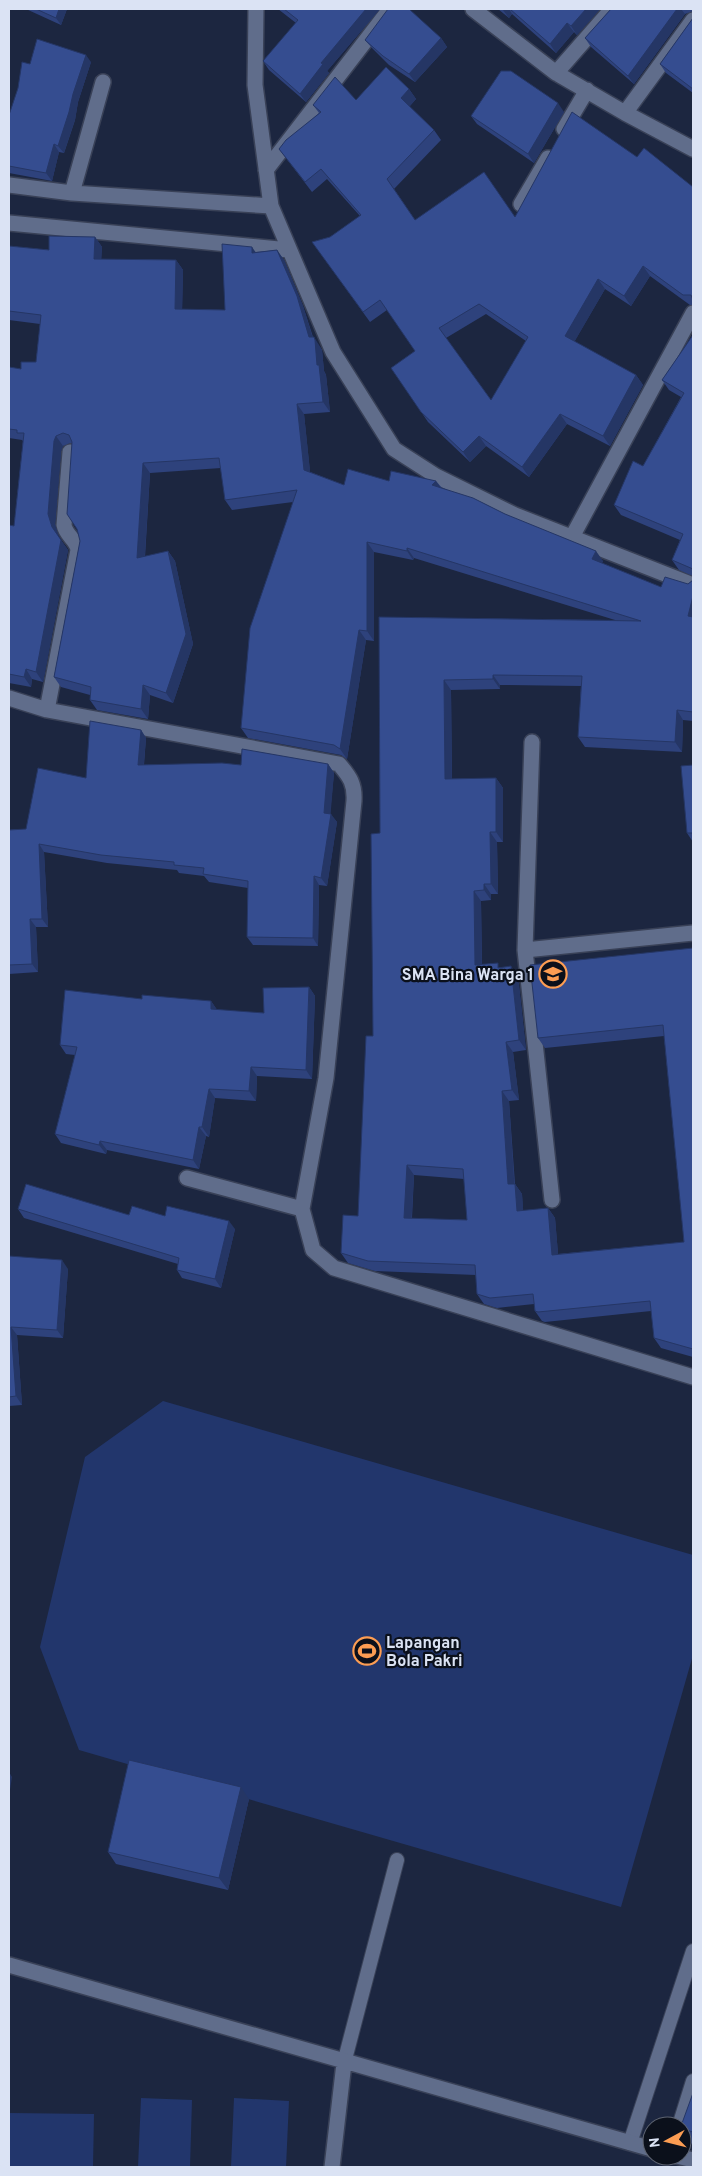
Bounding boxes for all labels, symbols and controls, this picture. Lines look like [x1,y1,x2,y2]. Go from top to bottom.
school or university icon: SMA Bina Warga 1 [538,959,568,989]
place label: SMA Bina Warga 1 [402,966,534,986]
place label: Lapangan Bola Pakri [386,1634,463,1672]
sports icon: Lapangan Bola Pakri [352,1636,382,1666]
north arrow [642,2116,692,2166]
text: N [647,2136,665,2148]

